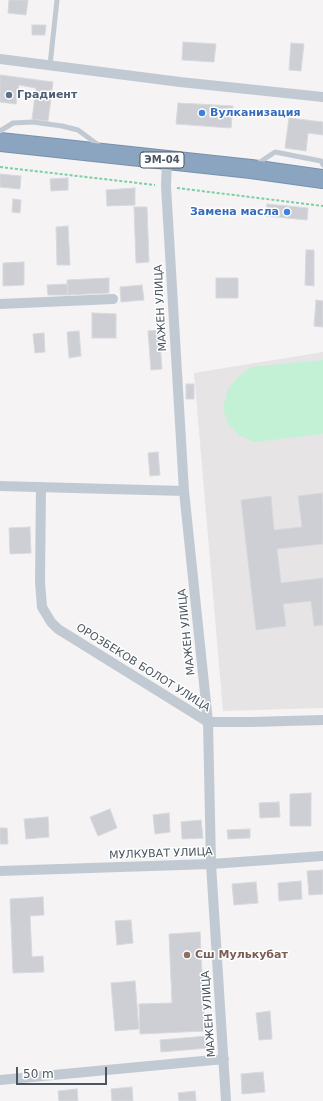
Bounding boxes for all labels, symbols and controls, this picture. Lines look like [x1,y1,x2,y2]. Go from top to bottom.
place label: Градиент [17,88,77,102]
marker: Градиент [4,90,14,100]
place label: Вулканизация [210,106,301,120]
marker: Вулканизация [197,108,207,118]
road number: ЭМ-04 [140,152,184,168]
place label: Замена масла [190,205,279,219]
marker: Замена масла [282,207,292,217]
street label: МАЖЕН УЛИЦА [152,264,170,352]
street label: МАЖЕН УЛИЦА [176,588,198,676]
street label: ОРОЗБЕКОВ БОЛОТ УЛИЦА [74,621,212,715]
street label: МУЛКУВАТ УЛИЦА [109,846,213,862]
place label: Сш Мулькубат [195,948,288,962]
marker: Сш Мулькубат [182,950,192,960]
street label: МАЖЕН УЛИЦА [199,970,219,1058]
scale bar [18,1059,109,1085]
text: 50 m [23,1067,54,1081]

